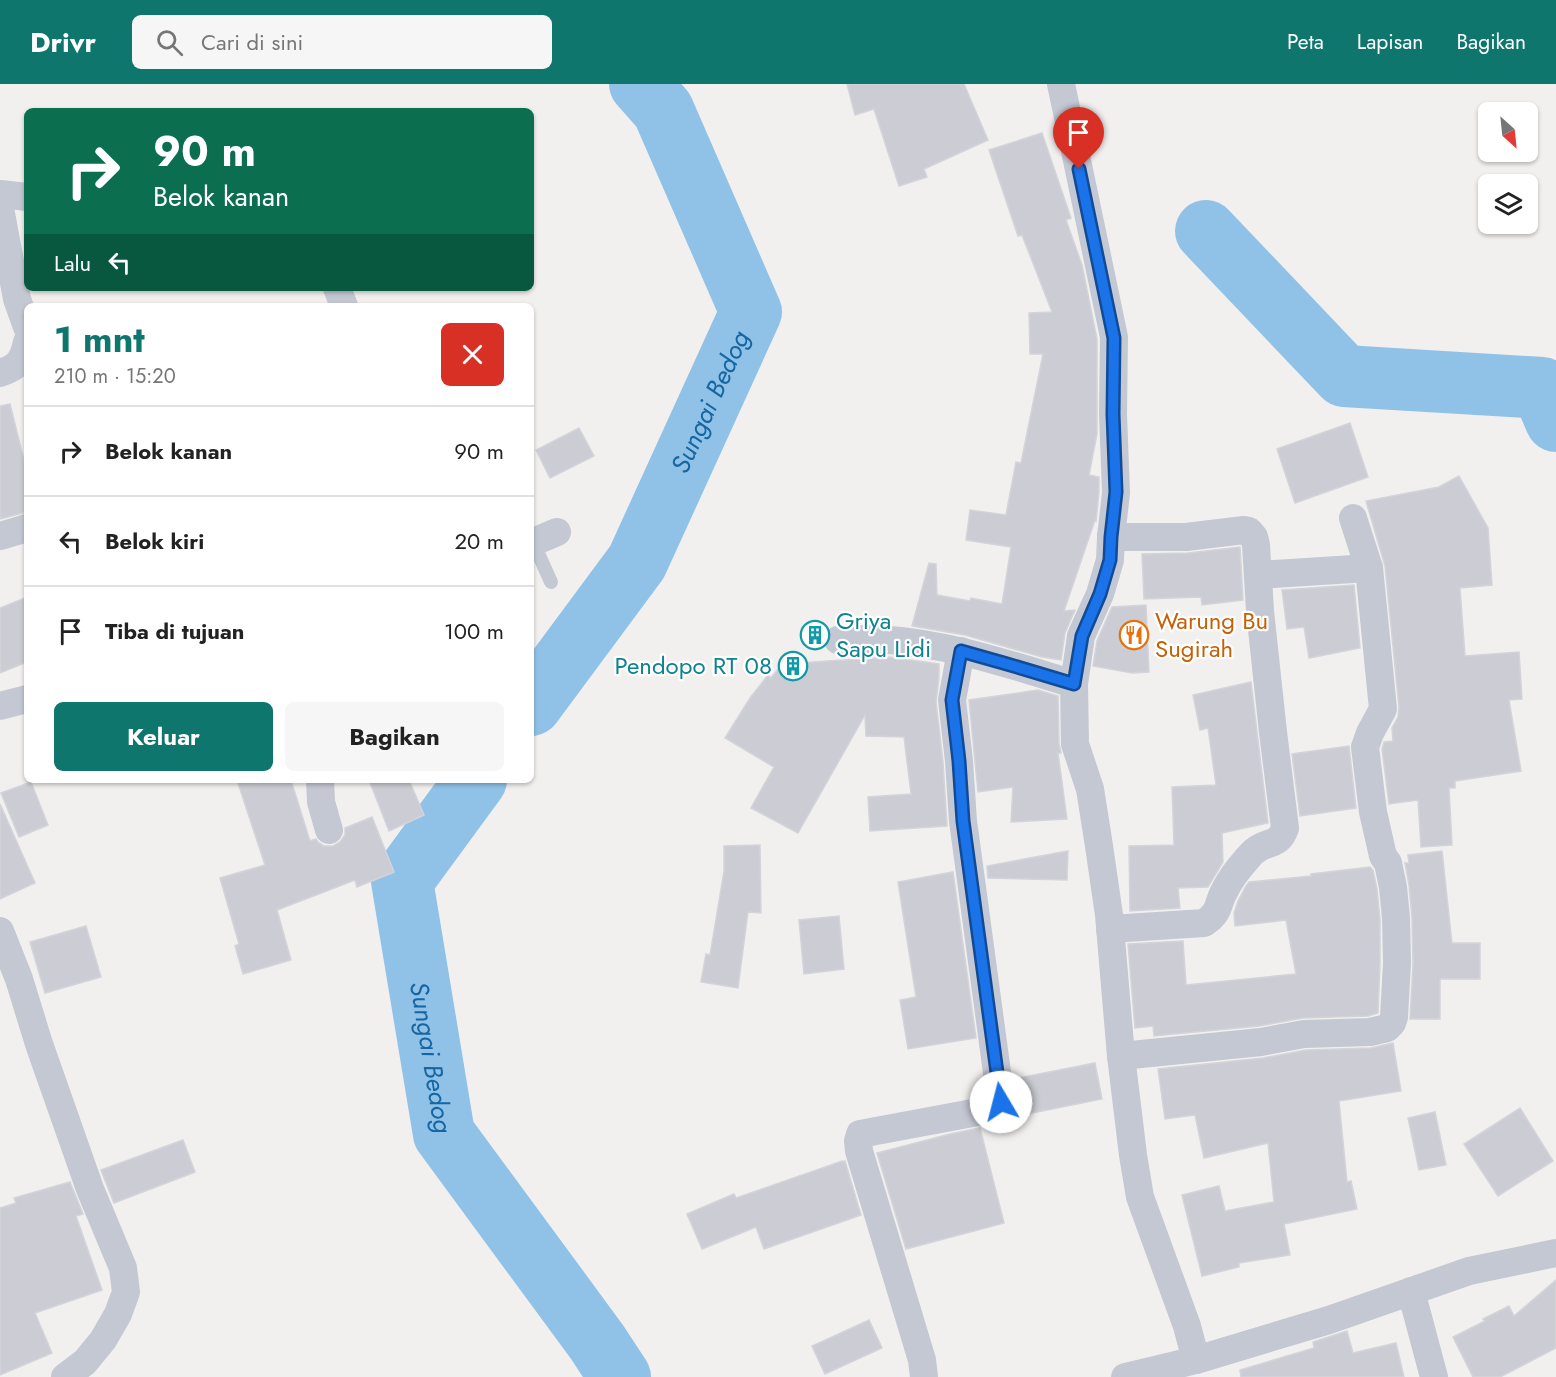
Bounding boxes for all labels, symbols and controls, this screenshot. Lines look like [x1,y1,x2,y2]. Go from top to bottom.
search box [132,15,552,69]
text: Drivr [30,22,96,63]
icon: search [153,26,186,59]
text: Cari di sini [201,26,303,58]
text: Peta [1287,27,1324,57]
text: Lapisan [1357,27,1423,57]
text: Bagikan [1456,27,1526,57]
north arrow [1478,102,1538,162]
map controls [1478,102,1538,234]
pin [1053,107,1104,169]
icon: arrive [1062,116,1095,149]
text: 90 m [153,121,256,182]
icon: right [54,132,132,210]
button: layers [1478,174,1538,234]
text: Belok kanan [153,177,289,216]
icon: left [103,246,136,279]
text: Lalu [54,247,91,279]
text: 1 mnt [54,313,145,365]
button: close [441,323,504,386]
water label: Sungai Bedog [661,324,759,479]
text: 210 m · 15:20 [54,362,176,391]
icon: right [54,435,87,468]
text: Belok kanan [105,435,232,467]
text: 90 m [454,435,504,467]
icon: left [54,525,87,558]
text: Belok kiri [105,525,204,557]
text: 20 m [455,525,504,557]
place label: Griya Sapu Lidi [836,603,931,666]
place label: Warung Bu Sugirah [1155,603,1268,666]
icon: arrive [54,615,87,648]
text: Tiba di tujuan [105,615,244,647]
text: 100 m [444,615,504,647]
building icon: Griya Sapu Lidi [799,619,831,651]
restaurant icon: Warung Bu Sugirah [1118,619,1150,651]
place label: Pendopo RT 08 [615,648,772,683]
building icon: Pendopo RT 08 [777,650,809,682]
button: Keluar [54,702,273,771]
button: Bagikan [285,702,504,771]
water label: Sungai Bedog [400,979,463,1136]
position arrow [969,1070,1033,1134]

